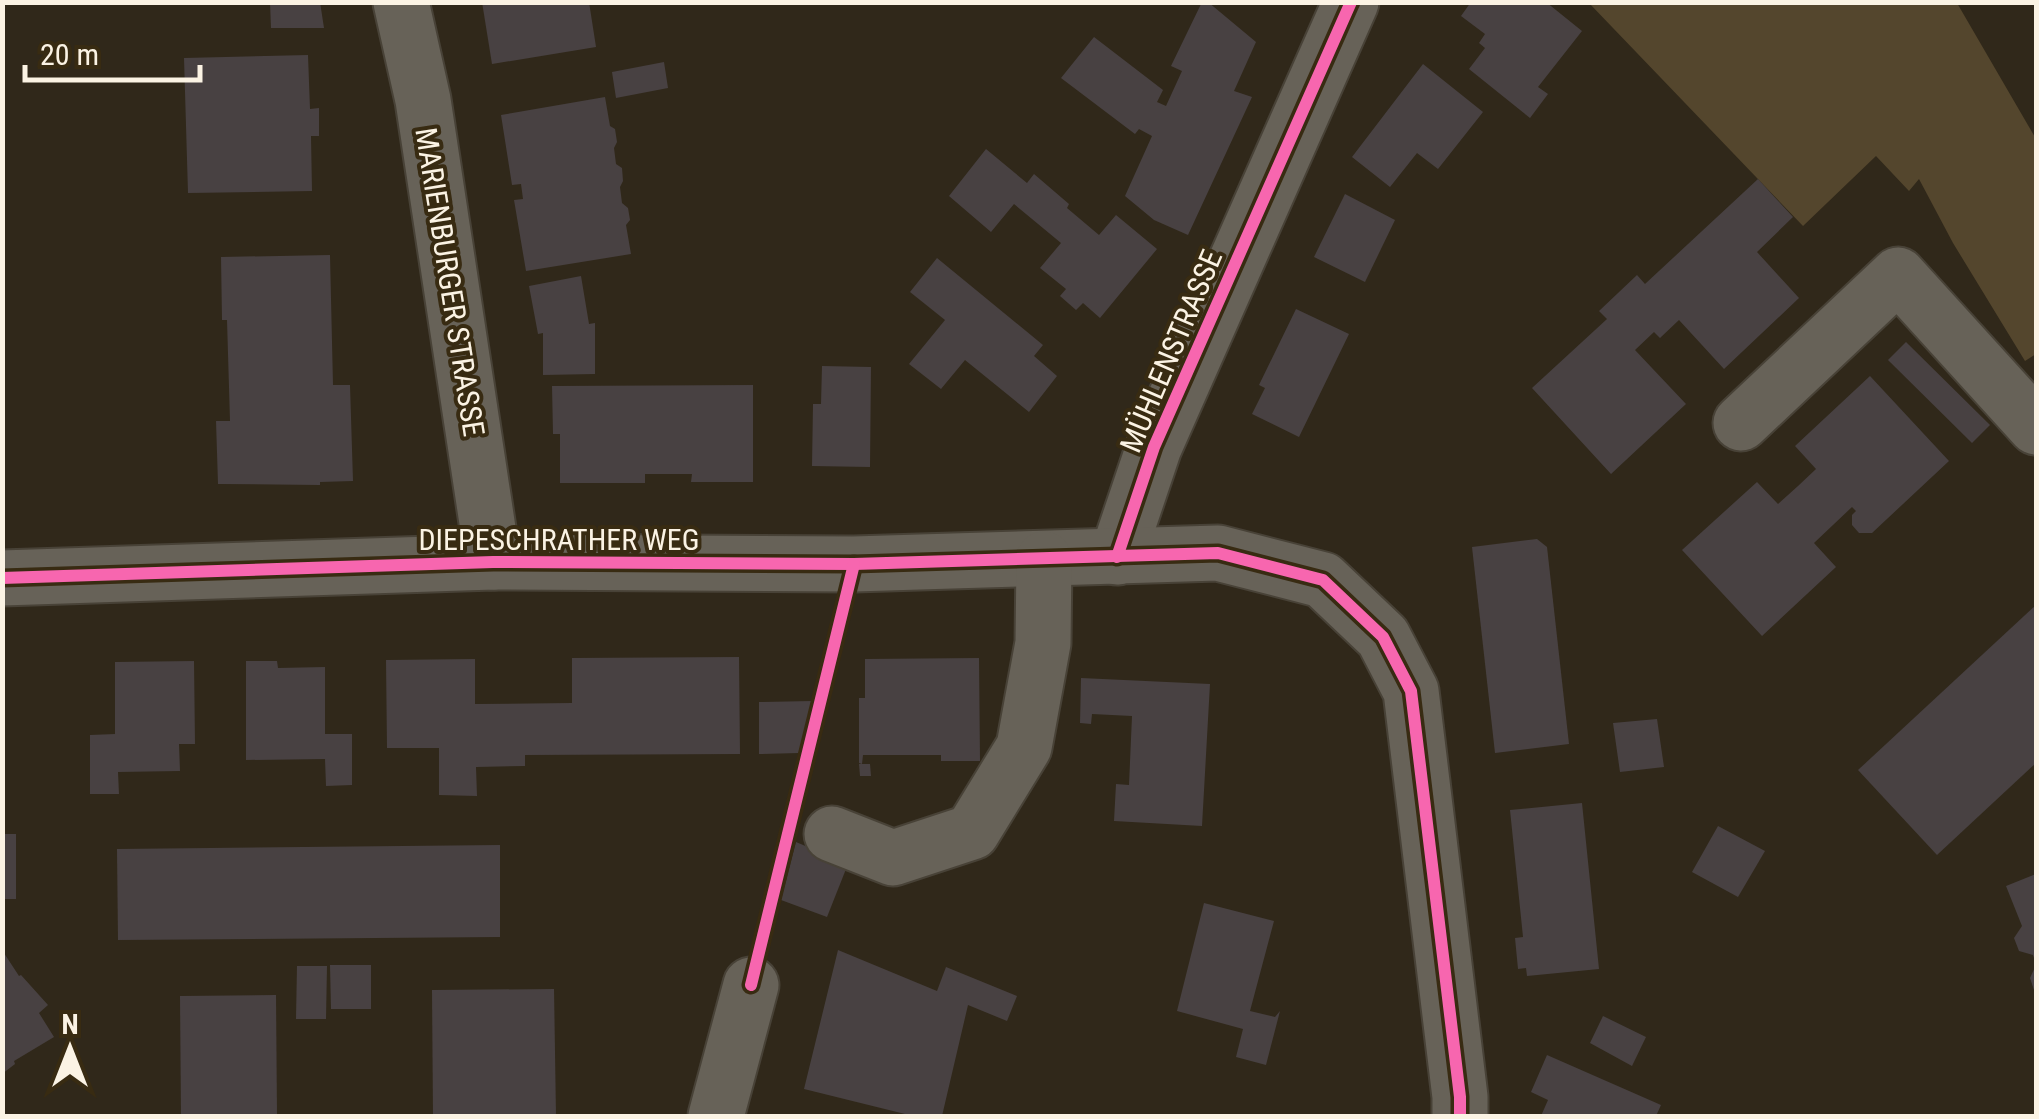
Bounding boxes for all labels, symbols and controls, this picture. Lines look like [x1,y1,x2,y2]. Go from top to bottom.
scale bar [25,20,200,82]
text: 20 m [40,37,99,72]
street label: MARIENBURGER STRASSE [408,125,492,439]
street label: MÜHLENSTRASSE [1113,245,1229,457]
street label: DIEPESCHRATHER WEG [418,522,700,557]
north arrow [20,999,120,1099]
text: N [61,1008,79,1041]

